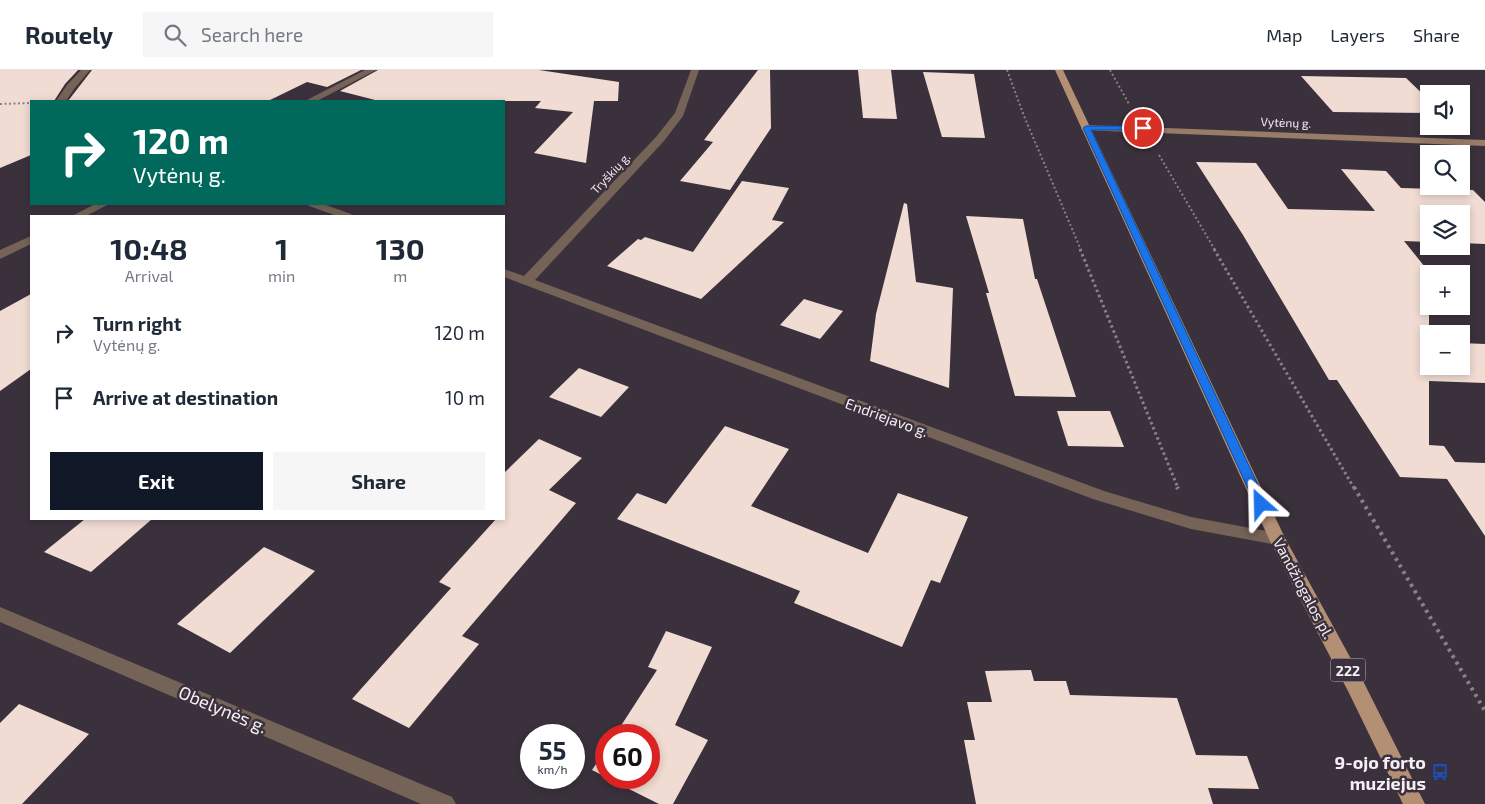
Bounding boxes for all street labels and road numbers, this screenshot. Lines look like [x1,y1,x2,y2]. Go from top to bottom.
street label: Vytėnų g. [1260,114,1312,130]
street label: Tryškių g. [587,150,633,196]
street label: Endriejavo g. [843,394,931,441]
street label: Vandžiogalos pl. [1270,535,1338,641]
road number: 222 [1330,658,1366,682]
street label: Obelynės g. [175,681,271,737]

